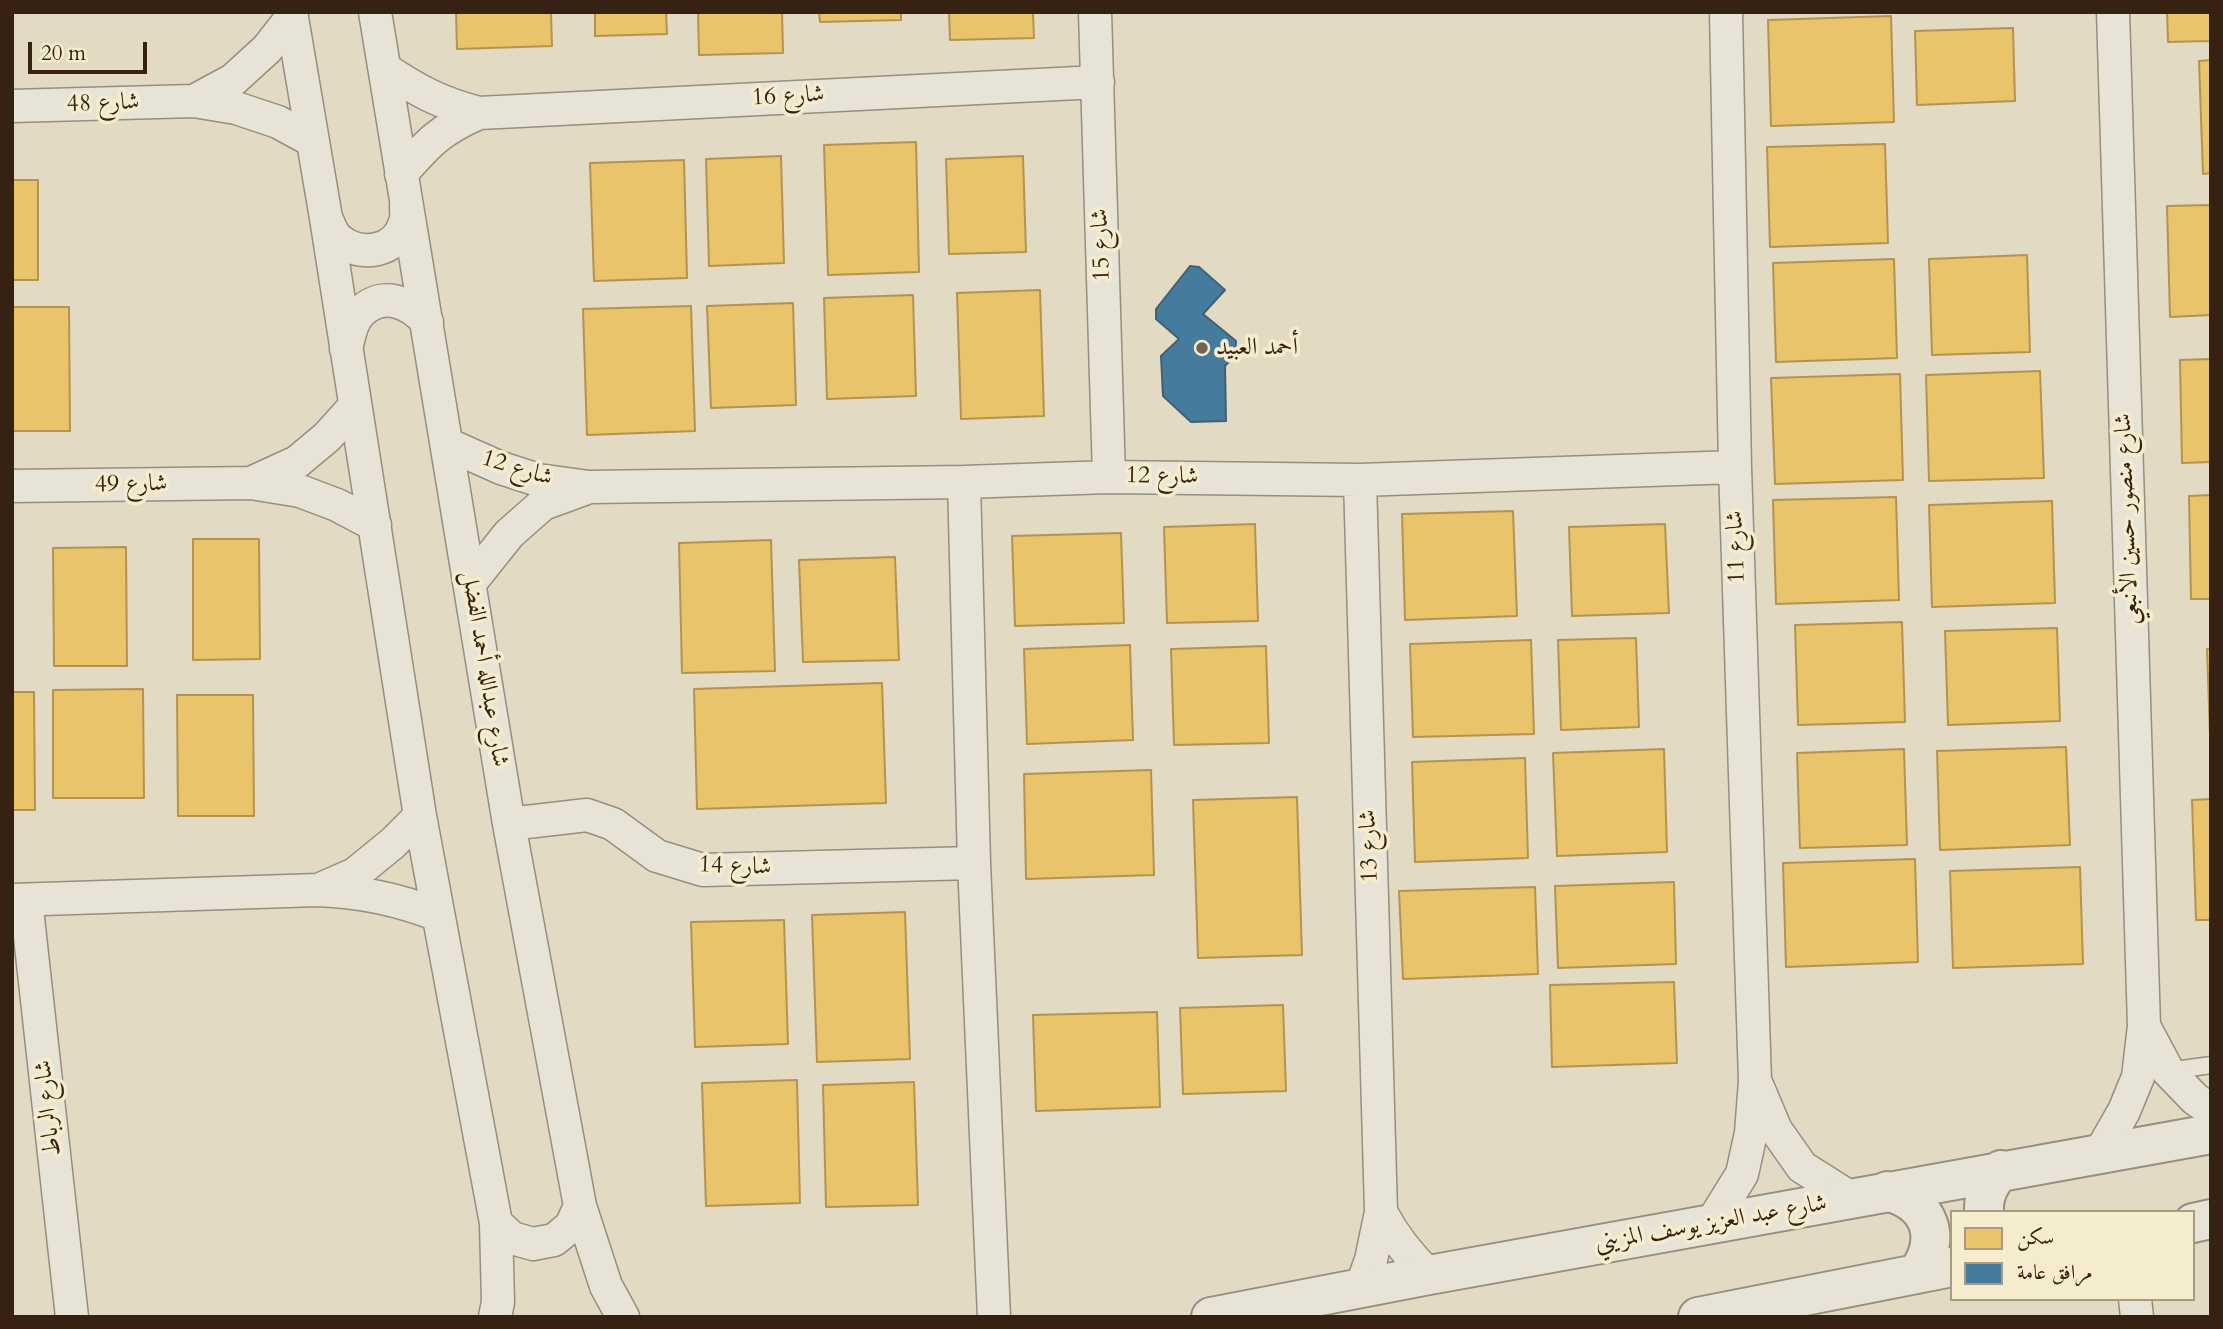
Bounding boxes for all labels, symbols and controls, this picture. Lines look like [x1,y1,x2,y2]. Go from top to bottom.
scale bar [32,28,150,72]
text: 20 m [41,39,86,68]
street label: شارع 16 [751,81,825,113]
street label: شارع 48 [66,88,140,120]
street label: شارع 15 [1086,208,1118,282]
place label: أحمد العبيد [1216,334,1298,362]
marker: أحمد العبيد [1194,340,1210,356]
street label: شارع منصور حسين الأنبعي [2110,413,2146,625]
street label: شارع 12 [478,445,556,493]
street label: شارع 12 [1125,462,1199,492]
street label: شارع 49 [94,470,168,500]
street label: شارع 11 [1721,510,1753,584]
street label: شارع عبدالله أحمد الفضل [454,569,514,769]
street label: شارع 13 [1354,809,1386,883]
street label: شارع 14 [698,851,772,883]
street label: شارع الرباط [30,1058,68,1158]
street label: شارع عبد العزيز يوسف المزيني [1593,1189,1829,1259]
legend [1950,1210,2195,1301]
text: سكن [2017,1223,2054,1252]
text: مرافق عامة [2017,1258,2092,1287]

